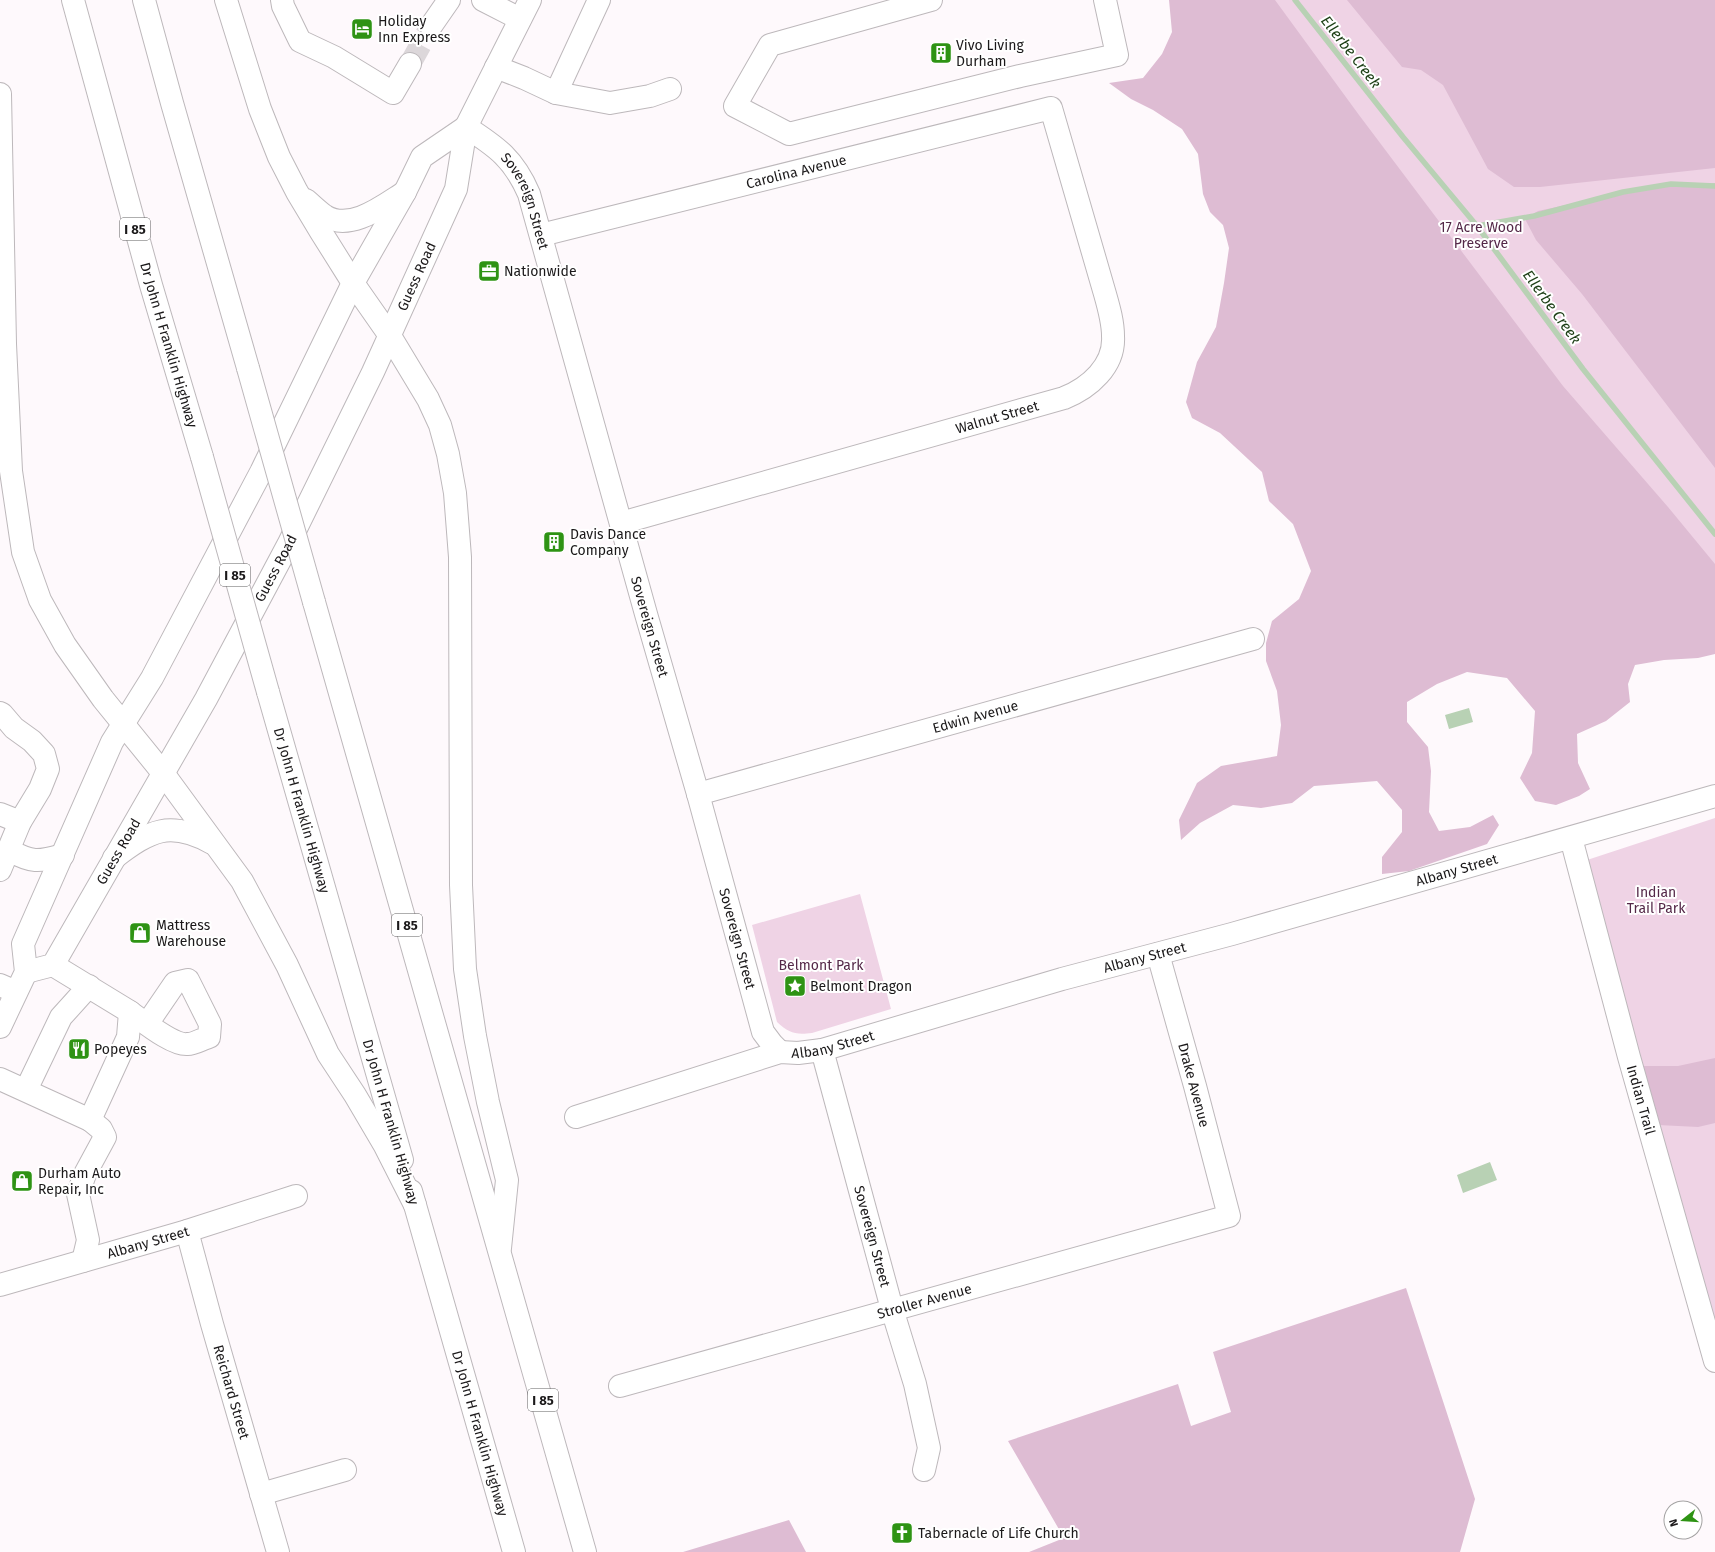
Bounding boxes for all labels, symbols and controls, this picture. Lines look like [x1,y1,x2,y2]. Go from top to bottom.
water label: Ellerbe Creek [1317,12,1385,92]
place label: Holiday Inn Express [378,13,451,46]
hotel icon: Holiday Inn Express [349,16,375,42]
place label: Vivo Living Durham [956,37,1024,70]
building icon: Vivo Living Durham [928,40,954,66]
street label: Sovereign Street [497,149,552,252]
street label: Carolina Avenue [744,151,848,193]
road number: I 85 [120,218,150,240]
park label: 17 Acre Wood Preserve [1439,219,1523,252]
street label: Guess Road [394,240,440,314]
office icon: Nationwide [476,258,502,284]
street label: Dr John H Franklin Highway [136,260,201,430]
place label: Nationwide [504,263,577,280]
water label: Ellerbe Creek [1519,266,1585,348]
street label: Walnut Street [954,397,1042,437]
place label: Davis Dance Company [570,526,646,559]
building icon: Davis Dance Company [541,529,567,555]
street label: Guess Road [251,532,301,605]
road number: I 85 [220,564,250,586]
street label: Sovereign Street [627,574,672,680]
street label: Edwin Avenue [931,697,1020,737]
street label: Dr John H Franklin Highway [270,726,333,895]
street label: Guess Road [93,815,145,888]
street label: Albany Street [1414,850,1501,890]
park label: Indian Trail Park [1627,884,1686,917]
street label: Sovereign Street [715,886,759,992]
road number: I 85 [392,914,422,936]
place label: Mattress Warehouse [156,917,226,950]
shop icon: Mattress Warehouse [127,920,153,946]
street label: Albany Street [1102,938,1189,977]
park label: Belmont Park [779,957,864,974]
place icon: Belmont Dragon [782,973,808,999]
place label: Belmont Dragon [810,978,912,995]
street label: Albany Street [791,1027,877,1062]
restaurant icon: Popeyes [66,1036,92,1062]
street label: Dr John H Franklin Highway [359,1037,422,1207]
place label: Popeyes [94,1041,147,1058]
street label: Drake Avenue [1174,1041,1213,1129]
street label: Indian Trail [1623,1063,1659,1137]
place label: Durham Auto Repair, Inc [38,1165,121,1198]
shop icon: Durham Auto Repair, Inc [9,1168,35,1194]
street label: Sovereign Street [850,1184,894,1290]
street label: Albany Street [105,1223,192,1263]
street label: Stroller Avenue [875,1280,974,1323]
street label: Reichard Street [209,1343,253,1442]
street label: Dr John H Franklin Highway [448,1349,511,1518]
road number: I 85 [528,1389,558,1411]
north arrow [1663,1500,1703,1540]
text: N [1667,1517,1681,1528]
church icon: Tabernacle of Life Church [889,1520,915,1546]
place label: Tabernacle of Life Church [918,1525,1079,1542]

